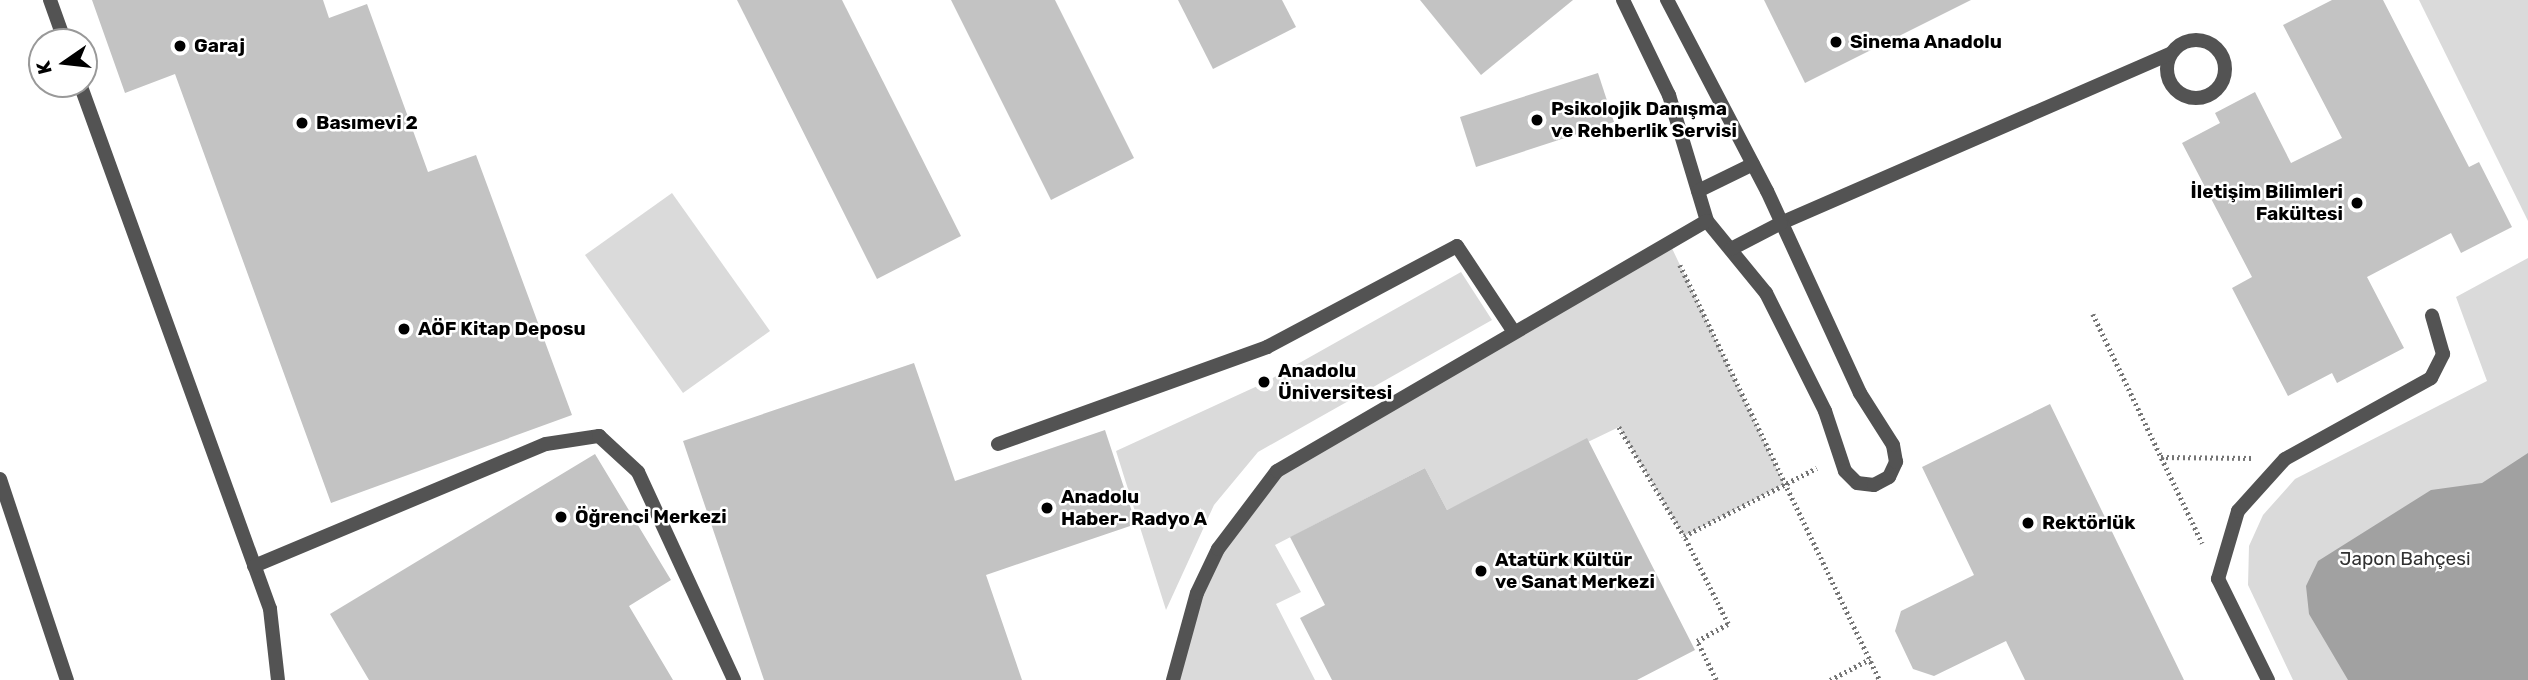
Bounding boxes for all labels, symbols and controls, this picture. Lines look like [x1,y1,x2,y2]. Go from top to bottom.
north arrow [28,28,98,98]
place label: Sinema Anadolu [1850,31,2002,53]
marker: Sinema Anadolu [1828,34,1844,50]
place label: Garaj [194,35,245,57]
marker: Garaj [172,38,188,54]
text: K [31,59,57,77]
place label: Psikolojik Danışma ve Rehberlik Servisi [1551,98,1737,142]
place label: Basımevi 2 [316,112,418,134]
marker: Psikolojik Danışma ve Rehberlik Servisi [1529,112,1545,128]
marker: Basımevi 2 [294,115,310,131]
place label: İletişim Bilimleri Fakültesi [2191,181,2343,225]
marker: İletişim Bilimleri Fakültesi [2349,195,2365,211]
place label: AÖF Kitap Deposu [418,318,586,340]
marker: AÖF Kitap Deposu [396,321,412,337]
place label: Anadolu Üniversitesi [1278,360,1392,404]
marker: Anadolu Üniversitesi [1256,374,1272,390]
place label: Anadolu Haber- Radyo A [1061,486,1208,530]
marker: Anadolu Haber- Radyo A [1039,500,1055,516]
place label: Öğrenci Merkezi [575,506,727,528]
marker: Öğrenci Merkezi [553,509,569,525]
place label: Rektörlük [2042,512,2135,534]
marker: Rektörlük [2020,515,2036,531]
park label: Japon Bahçesi [2339,548,2471,570]
place label: Atatürk Kültür ve Sanat Merkezi [1495,549,1655,593]
marker: Atatürk Kültür ve Sanat Merkezi [1473,563,1489,579]

